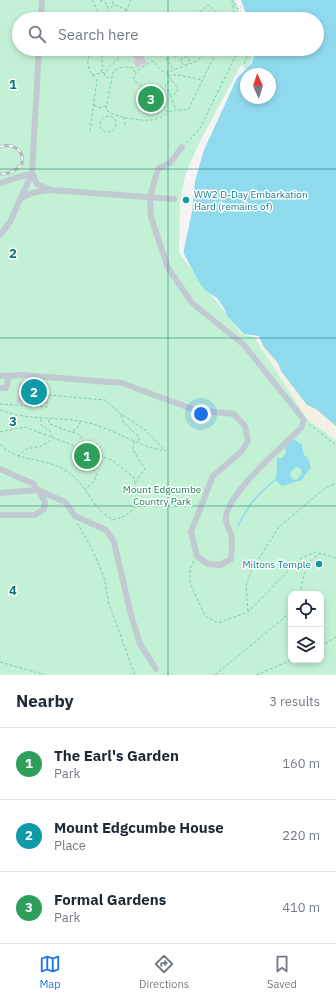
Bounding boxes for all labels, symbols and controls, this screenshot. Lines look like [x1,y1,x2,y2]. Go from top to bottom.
search box [12,12,324,56]
icon: search [26,23,48,45]
text: Search here [58,25,138,44]
north arrow [240,68,276,104]
text: 1 [9,76,17,93]
pin: 3 [138,84,164,114]
place label: WW2 D-Day Embarkation Hard (remains of) [194,188,308,213]
marker: WW2 D-Day Embarkation Hard (remains of) [181,195,191,205]
text: 2 [9,245,17,262]
pin: 2 [21,377,47,407]
your location [191,404,211,424]
text: 3 [9,413,17,430]
pin: 1 [74,441,100,471]
park label: Mount Edgcumbe Country Park [123,483,202,508]
place label: Miltons Temple [242,558,312,571]
marker: Miltons Temple [314,559,324,569]
text: 4 [9,582,17,599]
map controls [288,591,324,663]
button: locate [288,591,324,627]
button: layers [288,627,324,663]
text: Nearby [16,690,74,712]
text: 3 results [269,693,320,710]
text: The Earl's Garden [54,746,179,765]
text: 1 [25,755,33,772]
text: 160 m [282,755,320,772]
text: Park [54,765,80,782]
text: Mount Edgcumbe House [54,818,224,837]
text: 2 [25,827,33,844]
text: 220 m [282,827,320,844]
text: Place [54,837,86,854]
text: Formal Gardens [54,890,166,909]
text: 3 [25,899,33,916]
text: 410 m [282,899,320,916]
text: Park [54,909,80,926]
tab: Map [39,953,61,991]
tab: Directions [139,953,189,991]
tab: Saved [267,953,297,991]

